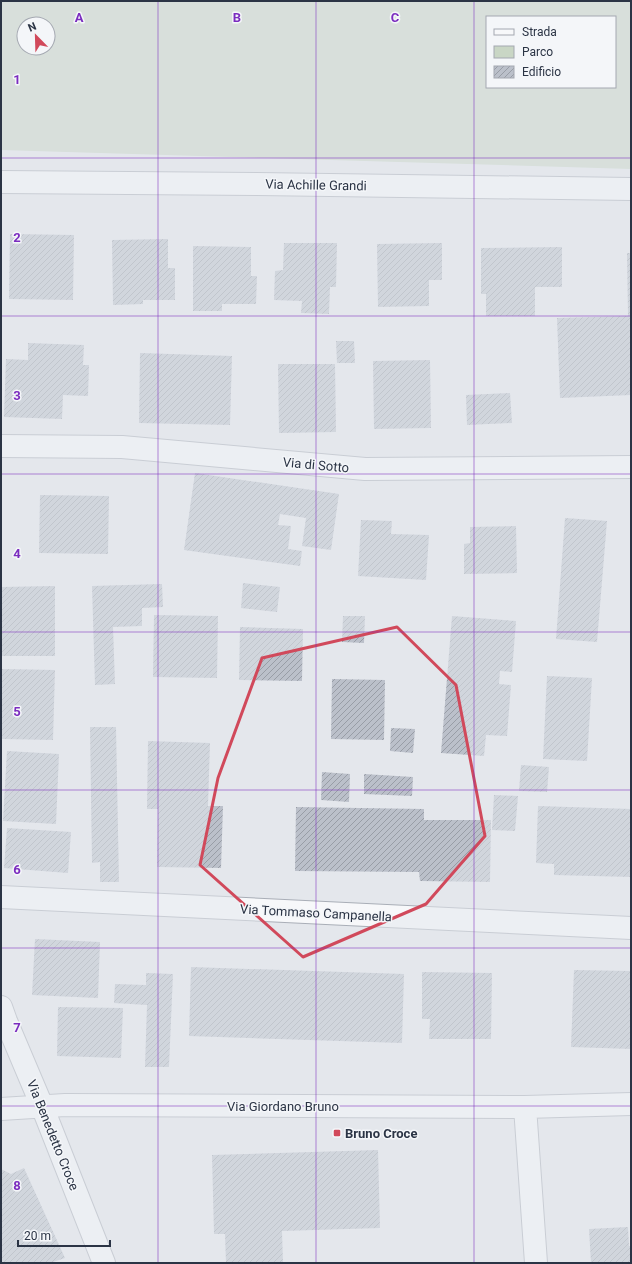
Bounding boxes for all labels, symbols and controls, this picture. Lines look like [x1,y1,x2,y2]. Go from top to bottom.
text: A [75,10,84,25]
text: B [233,10,241,25]
text: C [391,10,400,25]
north arrow [16,16,56,56]
legend [486,16,616,88]
text: N [26,20,39,35]
text: Strada [522,25,557,39]
text: Parco [522,45,553,59]
text: Edificio [522,65,561,79]
text: 1 [13,72,21,87]
street label: Via Achille Grandi [265,177,367,193]
text: 2 [13,230,21,245]
text: 3 [13,388,21,403]
street label: Via di Sotto [282,455,350,475]
text: 4 [13,546,21,561]
text: 5 [13,704,21,719]
text: 6 [13,862,21,877]
street label: Via Tommaso Campanella [240,902,392,924]
text: 7 [13,1020,21,1035]
street label: Via Benedetto Croce [24,1078,82,1193]
street label: Via Giordano Bruno [227,1099,339,1114]
place label: Bruno Croce [345,1126,417,1141]
marker: Bruno Croce [332,1128,342,1138]
text: 8 [13,1178,21,1193]
scale bar [18,1222,110,1248]
text: 20 m [24,1229,51,1243]

